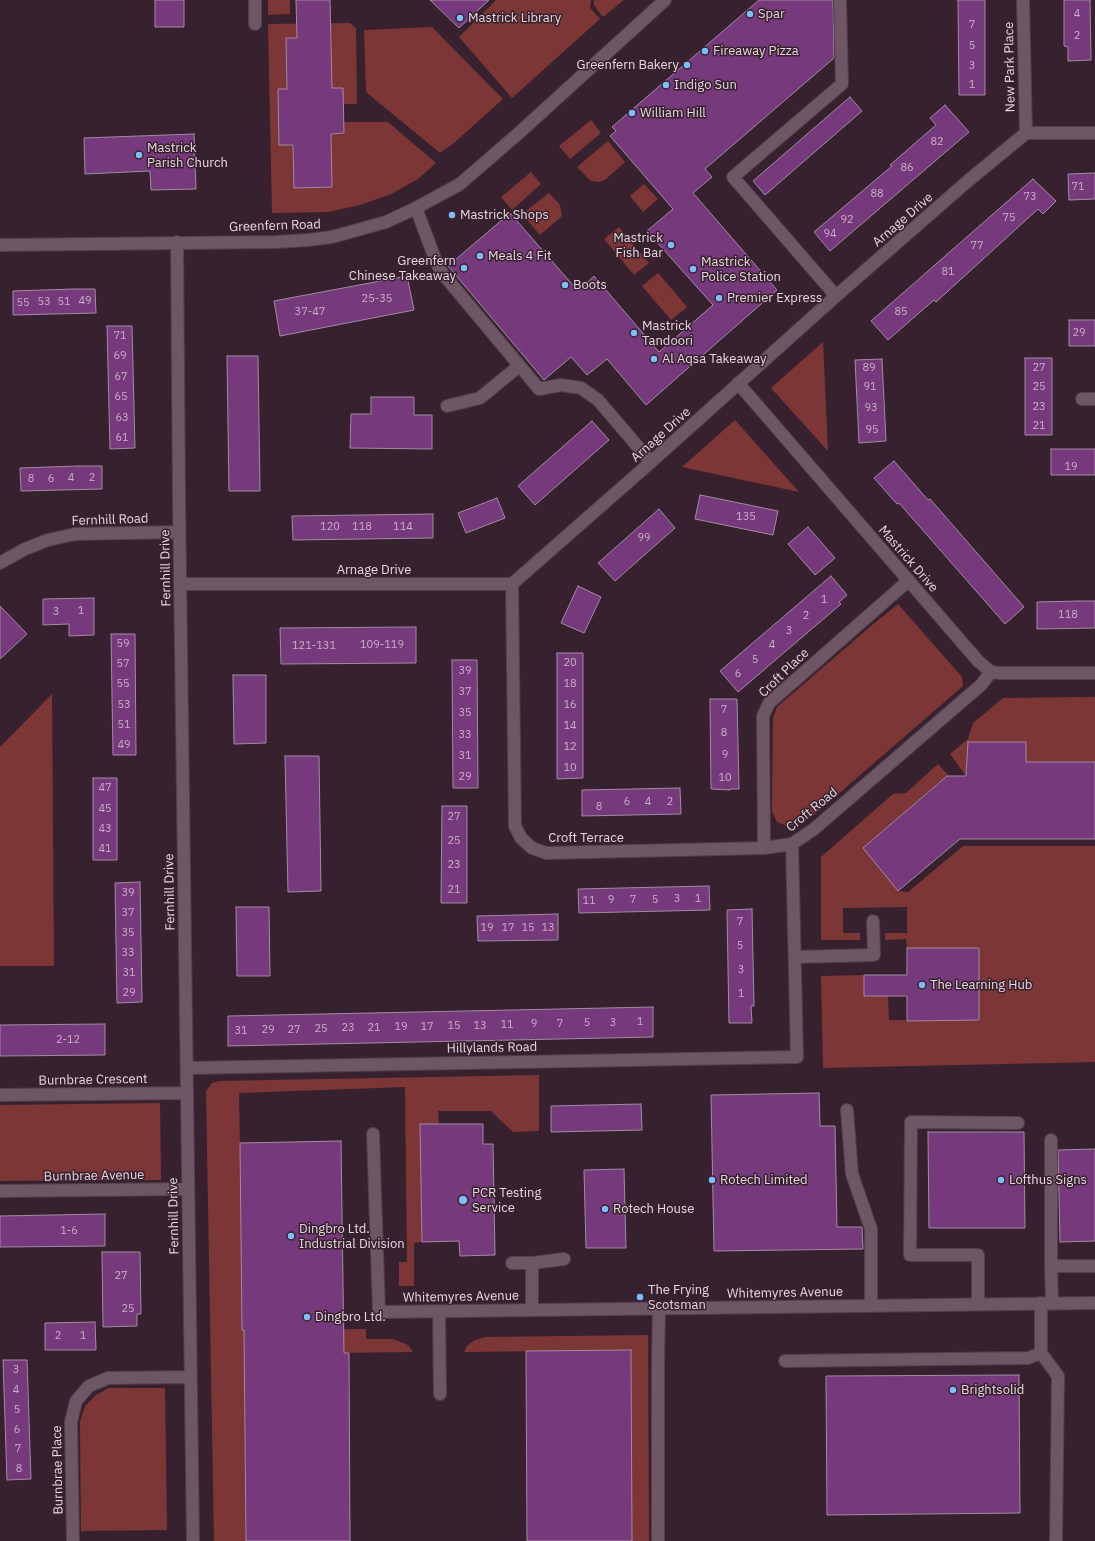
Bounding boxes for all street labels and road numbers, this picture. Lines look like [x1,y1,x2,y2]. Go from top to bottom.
street label: New Park Place [1001,22,1019,112]
street label: Arnage Drive [870,190,936,250]
street label: Greenfern Road [229,217,321,235]
street label: Arnage Drive [628,404,694,466]
street label: Fernhill Road [71,511,149,529]
street label: Mastrick Drive [875,523,941,595]
street label: Fernhill Drive [158,529,174,607]
street label: Arnage Drive [337,562,411,578]
street label: Croft Place [756,645,812,701]
street label: Croft Road [783,785,841,835]
street label: Croft Terrace [548,830,624,846]
street label: Fernhill Drive [162,853,178,931]
street label: Hillylands Road [447,1039,537,1057]
street label: Burnbrae Crescent [38,1071,148,1089]
street label: Burnbrae Avenue [43,1167,145,1185]
street label: Fernhill Drive [166,1177,182,1255]
street label: Whitemyres Avenue [727,1284,843,1302]
street label: Whitemyres Avenue [403,1288,519,1306]
street label: Burnbrae Place [49,1425,67,1515]

